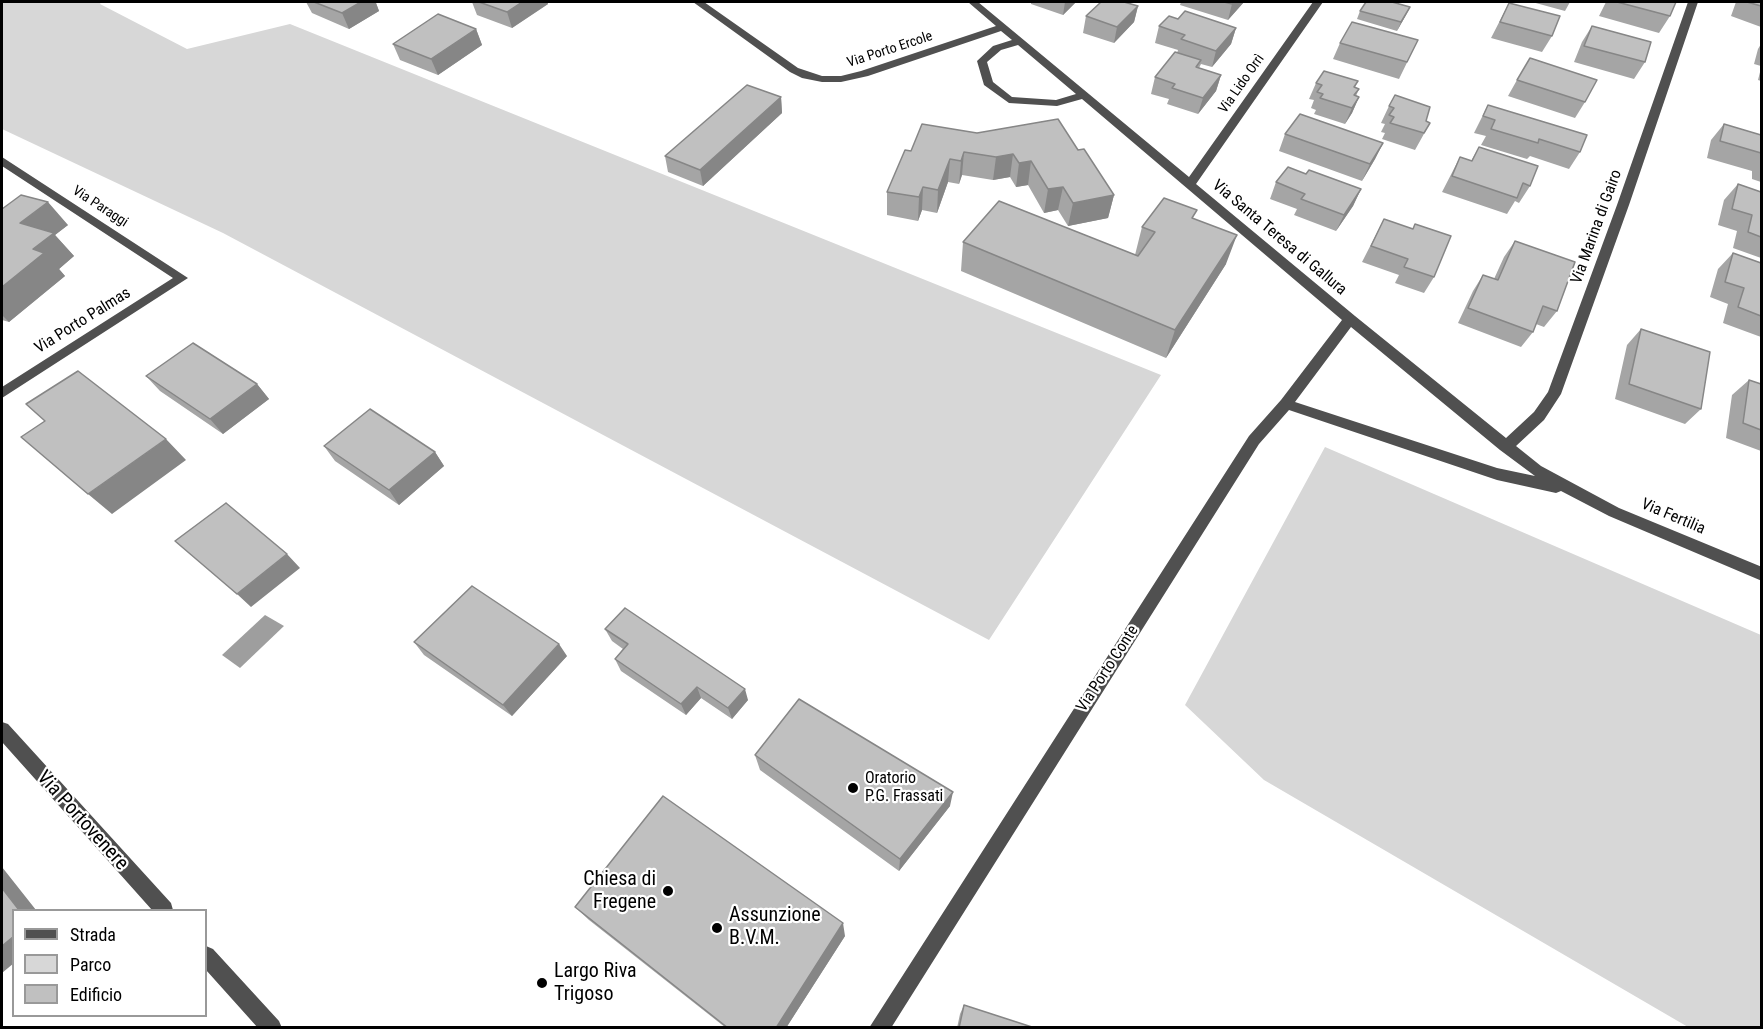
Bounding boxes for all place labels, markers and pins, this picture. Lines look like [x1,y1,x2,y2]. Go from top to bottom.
place label: Oratorio P.G. Frassati [865,769,943,807]
marker: Oratorio P.G. Frassati [846,781,860,795]
place label: Chiesa di Fregene [583,868,656,915]
marker: Chiesa di Fregene [661,884,675,898]
place label: Assunzione B.V.M. [729,904,821,951]
marker: Assunzione B.V.M. [710,921,724,935]
place label: Largo Riva Trigoso [554,960,637,1007]
marker: Largo Riva Trigoso [535,976,549,990]

